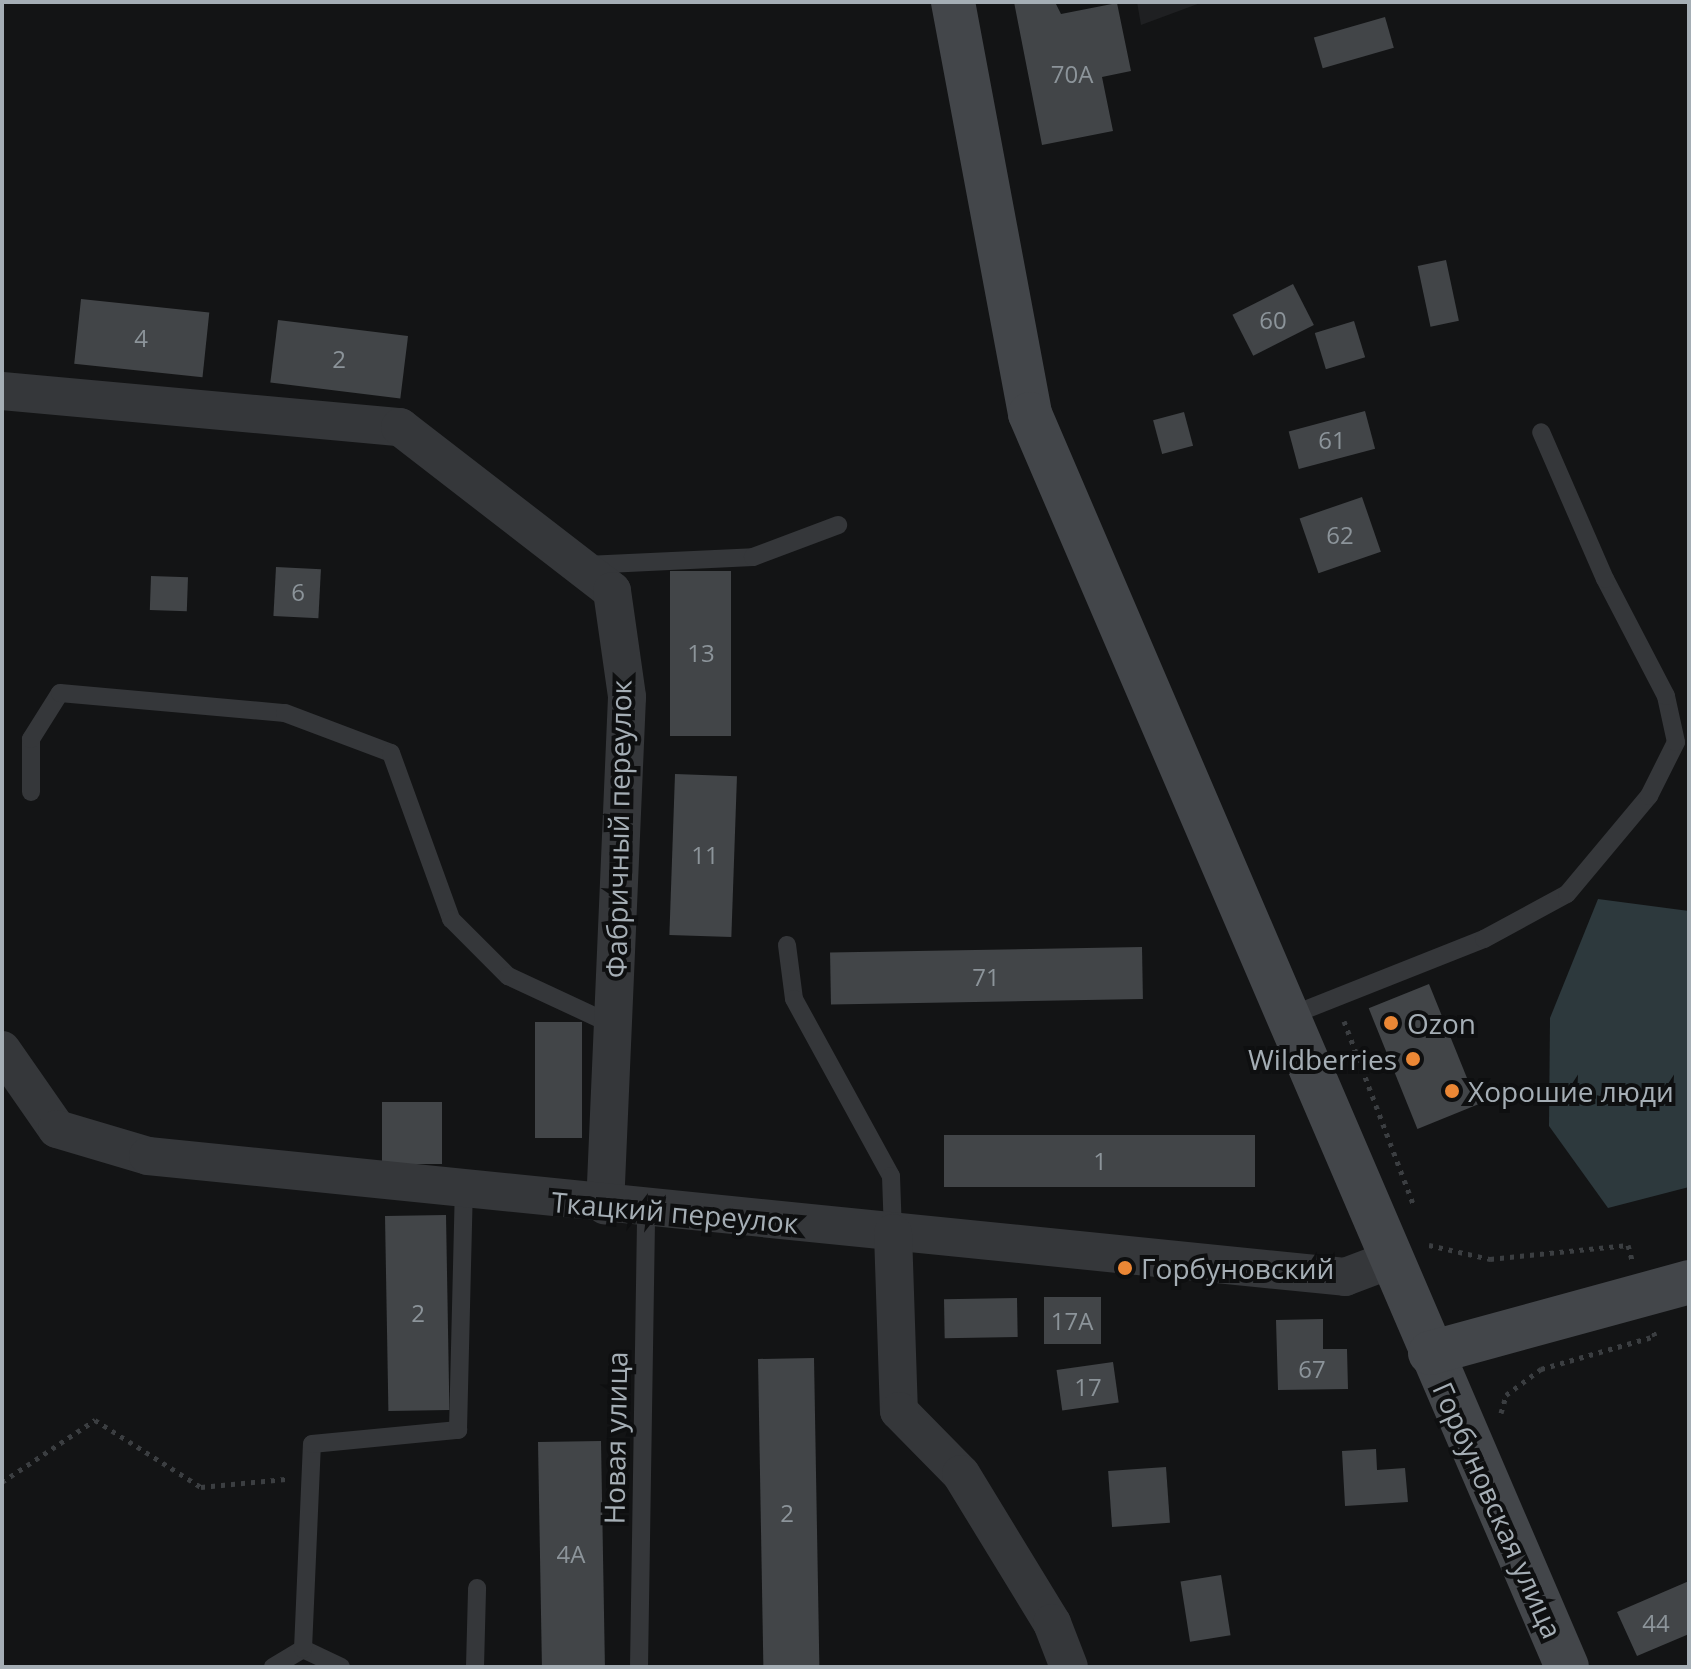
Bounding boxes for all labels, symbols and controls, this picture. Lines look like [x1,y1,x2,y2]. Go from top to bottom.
house number: 70А [1051,60,1093,88]
house number: 60 [1259,306,1287,334]
house number: 4 [134,324,148,352]
house number: 2 [332,345,346,373]
house number: 61 [1318,426,1346,454]
house number: 62 [1326,521,1354,549]
house number: 6 [291,578,305,606]
house number: 13 [687,639,715,667]
street label: Фабричный переулок [599,680,637,978]
house number: 11 [691,841,719,869]
house number: 71 [972,963,1000,991]
place label: Ozon [1407,1006,1476,1040]
marker: Ozon [1382,1014,1400,1032]
place label: Wildberries [1248,1042,1397,1076]
marker: Wildberries [1404,1050,1422,1068]
place label: Хорошие люди [1468,1074,1674,1108]
marker: Хорошие люди [1443,1082,1461,1100]
house number: 1 [1093,1147,1107,1175]
street label: Ткацкий переулок [550,1184,800,1240]
place label: Горбуновский [1141,1251,1334,1285]
marker: Горбуновский [1116,1259,1134,1277]
house number: 2 [411,1299,425,1327]
house number: 17А [1051,1307,1093,1335]
street label: Новая улица [597,1351,633,1525]
house number: 67 [1298,1355,1326,1383]
house number: 17 [1074,1373,1102,1401]
street label: Горбуновская улица [1426,1377,1570,1643]
house number: 2 [780,1499,794,1527]
house number: 4А [557,1540,585,1568]
house number: 44 [1642,1609,1670,1637]

